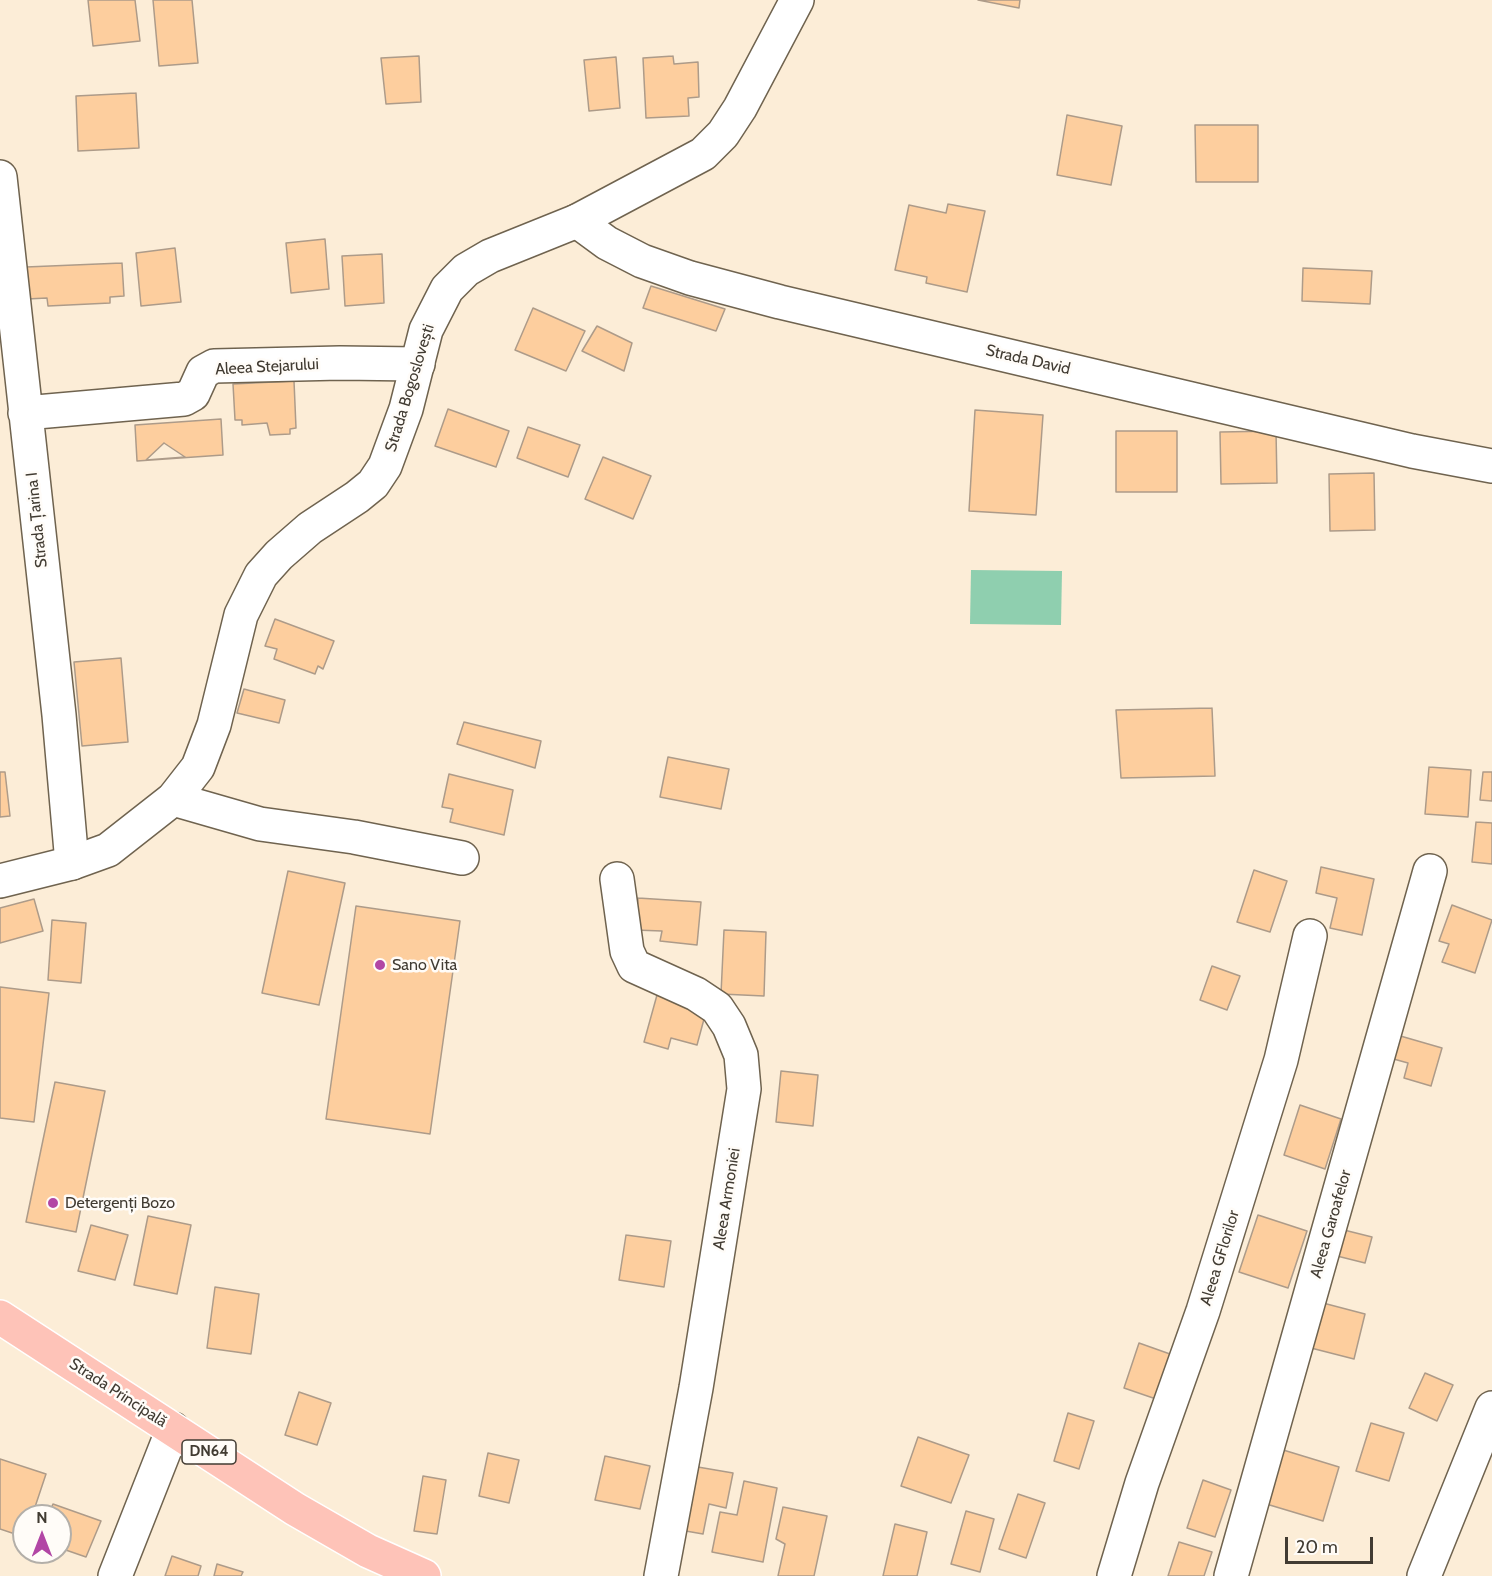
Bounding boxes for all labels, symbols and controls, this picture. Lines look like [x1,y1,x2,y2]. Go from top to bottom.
street label: Strada Bogoslovești [381,322,439,454]
street label: Strada David [984,341,1072,379]
street label: Aleea Stejarului [215,355,319,379]
street label: Strada Țarina I [22,471,52,569]
place label: Sano Vita [392,955,457,975]
marker: Sano Vita [373,958,387,972]
street label: Aleea Armoniei [709,1147,745,1251]
street label: Aleea Garoafelor [1306,1168,1356,1280]
place label: Detergenți Bozo [65,1193,175,1213]
marker: Detergenți Bozo [46,1196,60,1210]
street label: Aleea GFlorilor [1196,1208,1244,1308]
street label: Strada Principală [66,1354,170,1432]
road number: DN64 [182,1440,236,1464]
north arrow [12,1504,72,1564]
text: N [36,1508,48,1527]
scale bar [1288,1525,1376,1563]
text: 20 m [1296,1536,1338,1558]

